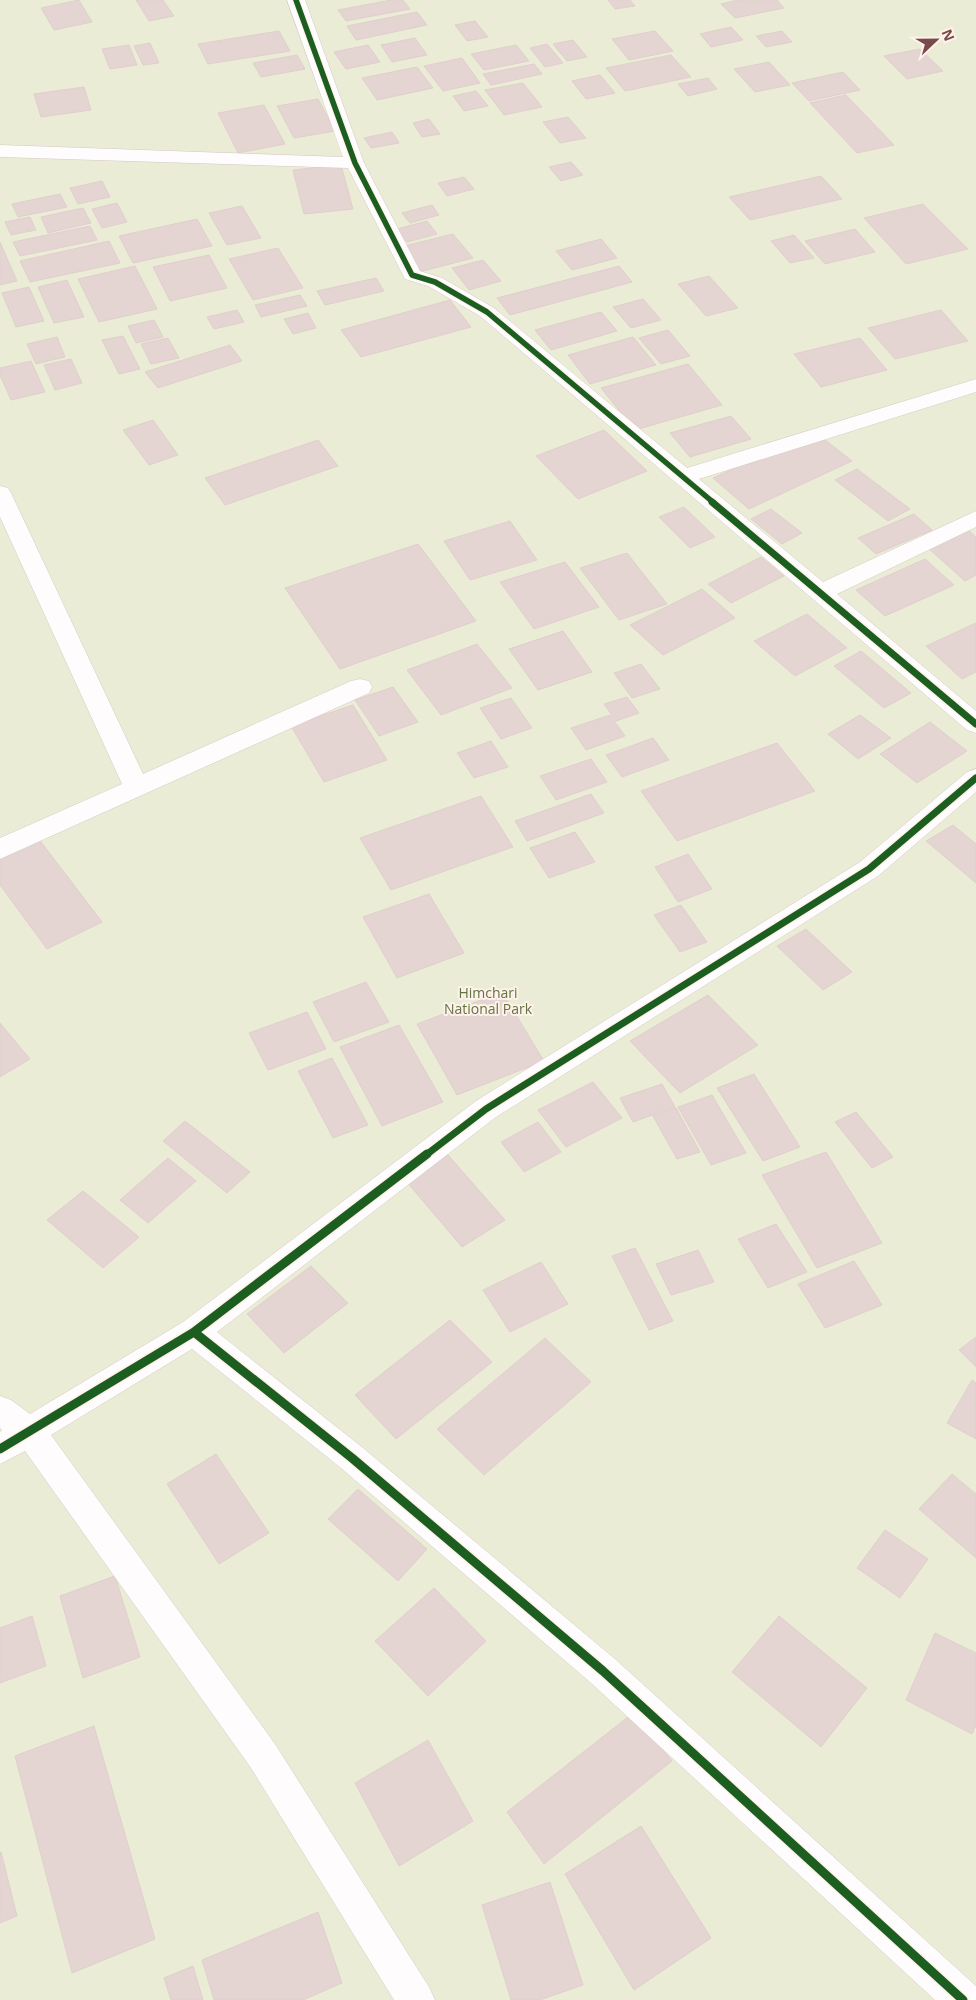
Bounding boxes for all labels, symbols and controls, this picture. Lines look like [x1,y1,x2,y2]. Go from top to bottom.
north arrow [911,15,961,65]
text: N [938,26,959,44]
park label: Himchari National Park [444,983,533,1018]

